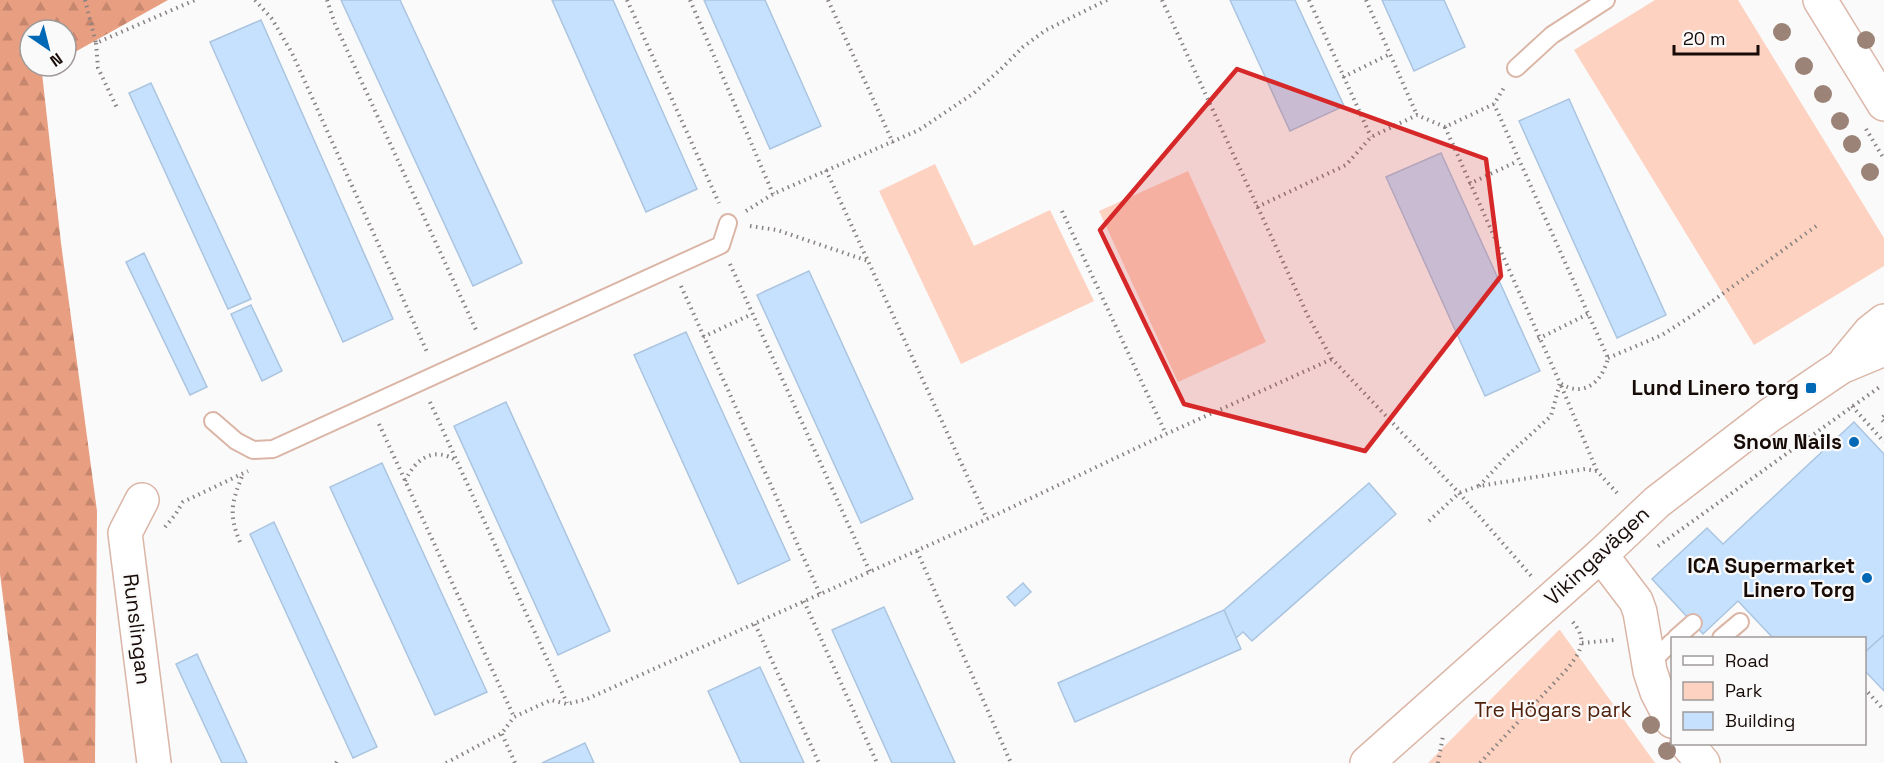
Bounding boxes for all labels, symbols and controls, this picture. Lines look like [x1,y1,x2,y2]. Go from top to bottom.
north arrow [18,18,78,78]
scale bar [1674,18,1758,56]
text: 20 m [1683,27,1726,50]
text: N [46,48,67,72]
place label: Lund Linero torg [1631,374,1799,401]
marker: Lund Linero torg [1804,381,1818,395]
place label: Snow Nails [1733,428,1842,455]
marker: Snow Nails [1847,435,1861,449]
street label: Vikingavägen [1538,500,1655,611]
place label: ICA Supermarket Linero Torg [1687,552,1855,603]
marker: ICA Supermarket Linero Torg [1860,571,1874,585]
street label: Runslingan [117,572,158,686]
legend [1671,637,1866,745]
text: Road [1725,649,1769,672]
text: Park [1725,679,1763,702]
park label: Tre Högars park [1474,696,1632,723]
text: Building [1725,709,1795,732]

